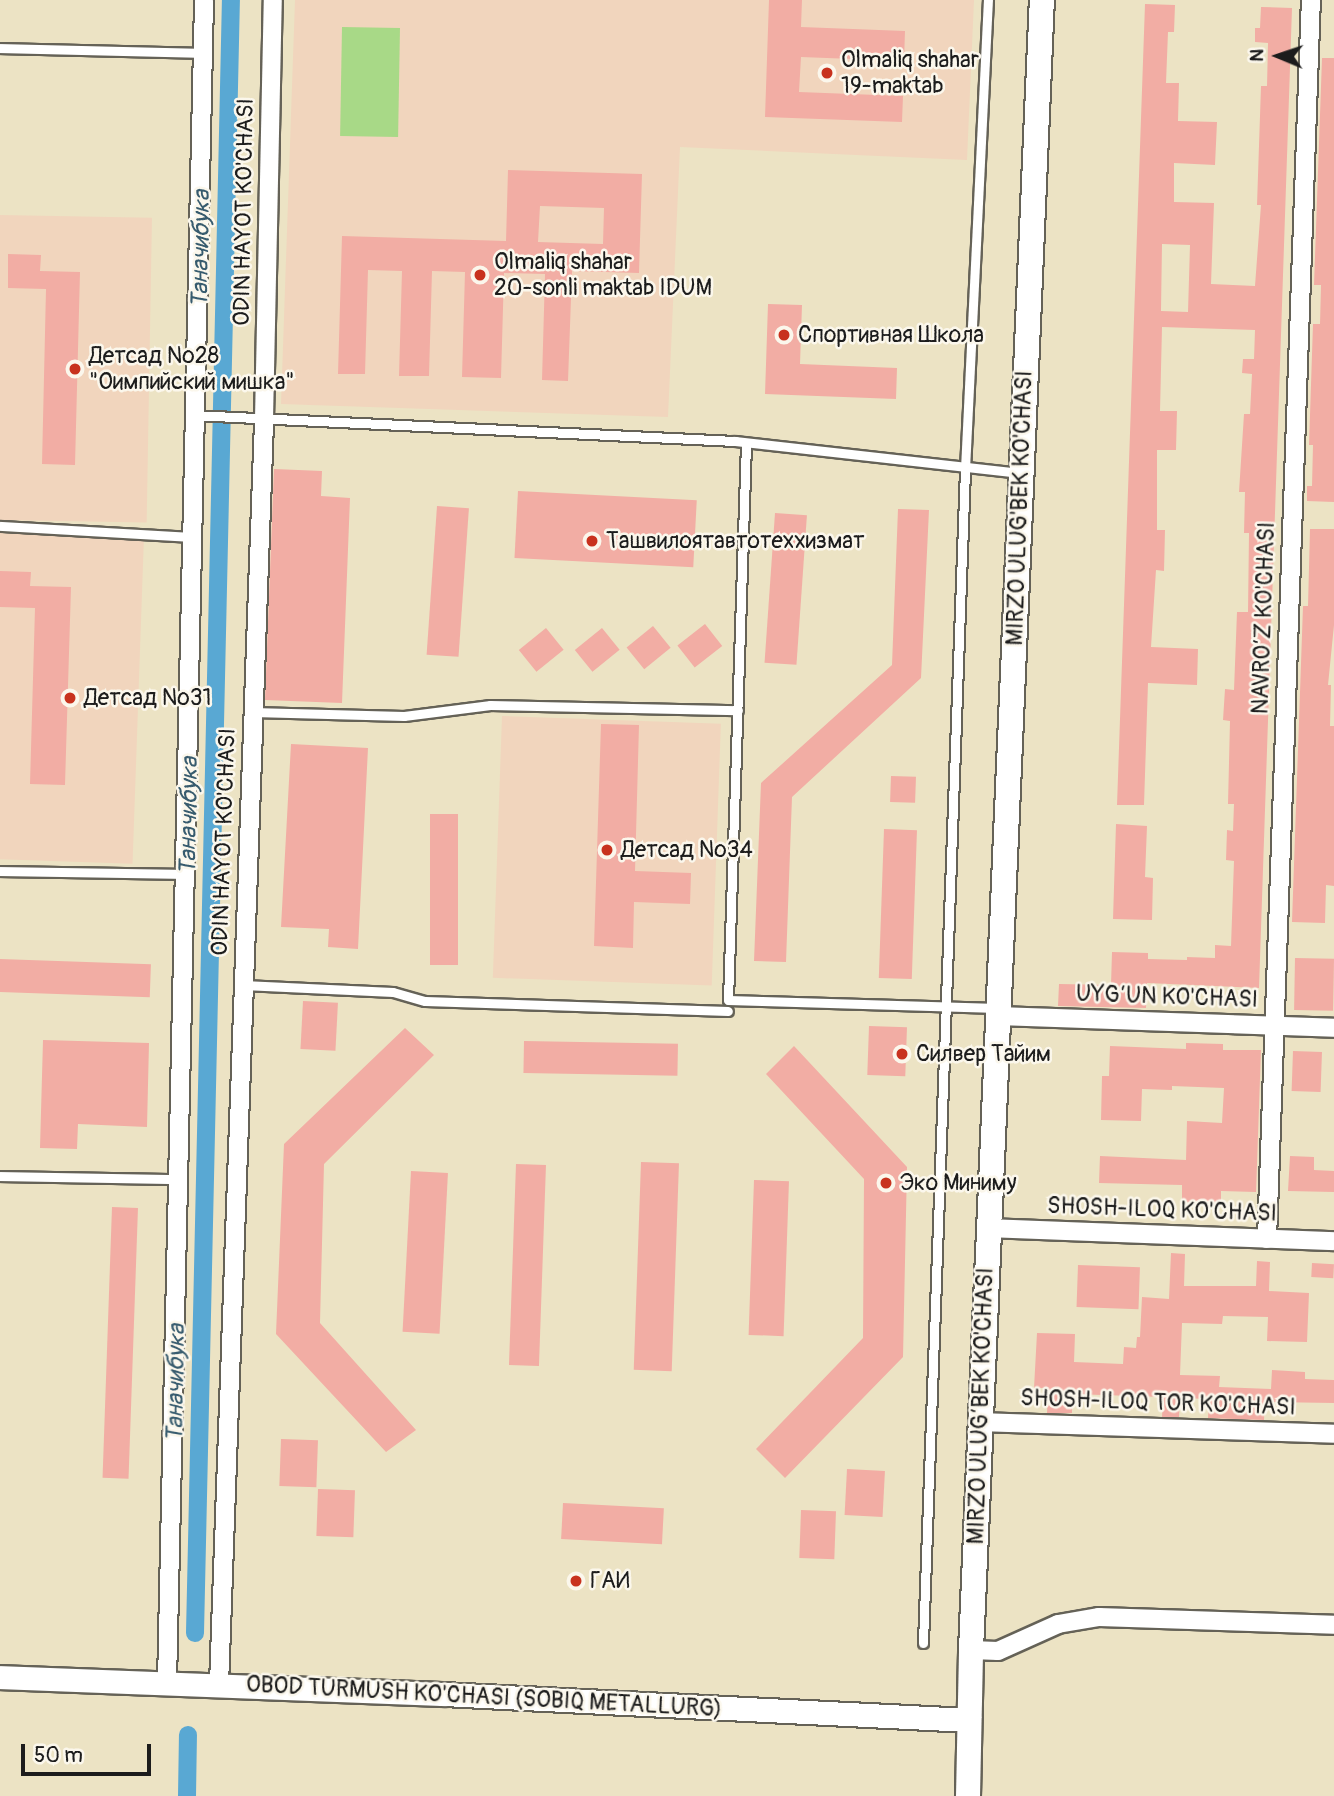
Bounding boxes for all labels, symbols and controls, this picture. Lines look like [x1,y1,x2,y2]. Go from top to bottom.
north arrow [1243,21,1313,91]
place label: Olmaliq shahar 19-maktab [841,46,979,100]
text: N [1245,48,1269,62]
marker: Olmaliq shahar 19-maktab [819,65,835,81]
street label: ODIN HAYOT KO'CHASI [228,98,260,326]
water label: Таначибука [186,190,216,308]
place label: Olmaliq shahar 20-sonli maktab IDUM [494,248,712,302]
marker: Olmaliq shahar 20-sonli maktab IDUM [472,267,488,283]
place label: Спортивная Школа [798,321,984,349]
marker: Спортивная Школа [776,327,792,343]
place label: Детсад №28 "Оимпийский мишка" [89,342,295,396]
marker: Детсад №28 "Оимпийский мишка" [67,361,83,377]
street label: MIRZO ULUG'BEK KO'CHASI [1001,370,1039,646]
street label: NAVRO‘Z KO'CHASI [1247,521,1281,715]
place label: Ташвилоятавтотеххизмат [606,527,865,555]
marker: Ташвилоятавтотеххизмат [584,533,600,549]
place label: Детсад №31 [84,684,212,712]
marker: Детсад №31 [62,690,78,706]
street label: ODIN HAYOT KO'CHASI [206,728,242,956]
water label: Таначибука [174,757,204,875]
place label: Детсад №34 [621,836,753,864]
marker: Детсад №34 [599,842,615,858]
street label: UYG‘UN KO'CHASI [1075,980,1259,1014]
place label: Силвер Тайим [916,1040,1051,1068]
marker: Силвер Тайим [894,1046,910,1062]
place label: Эко Миниму [900,1169,1016,1197]
marker: Эко Миниму [878,1175,894,1191]
street label: SHOSH-ILOQ KO'CHASI [1047,1192,1277,1228]
street label: MIRZO ULUG‘BEK KO'CHASI [962,1267,1000,1545]
water label: Таначибука [161,1324,191,1442]
street label: SHOSH-ILOQ TOR KO'CHASI [1020,1384,1296,1422]
place label: ГАИ [590,1567,630,1595]
marker: ГАИ [568,1573,584,1589]
street label: OBOD TURMUSH KO'CHASI (SOBIQ METALLURG) [245,1671,723,1723]
scale bar [24,1730,154,1774]
text: 50 m [34,1742,83,1769]

